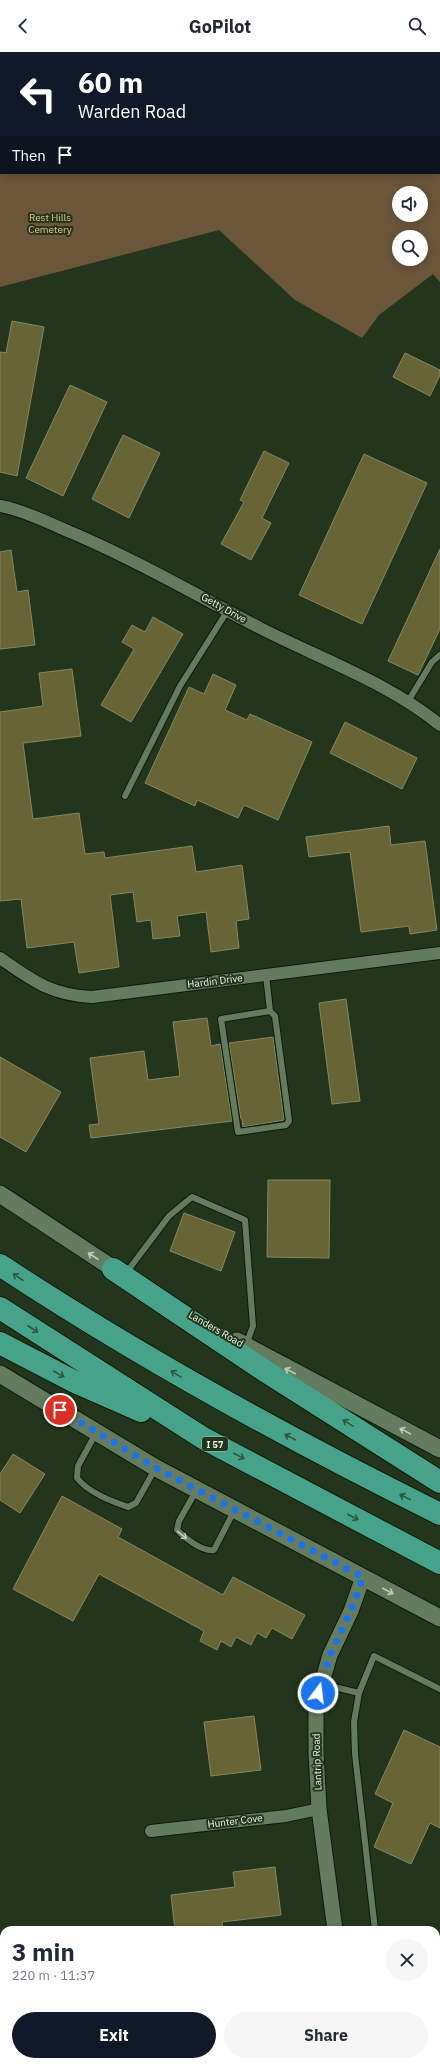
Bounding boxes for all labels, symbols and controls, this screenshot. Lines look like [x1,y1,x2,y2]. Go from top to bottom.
icon: back [12,15,34,37]
text: GoPilot [189,15,251,38]
icon: search [406,15,428,37]
text: 60 m [78,64,143,101]
icon: left [12,68,64,120]
text: Warden Road [78,100,186,123]
icon: arrive [54,144,76,166]
text: Then [12,146,46,165]
map controls [392,186,428,266]
button: sound [392,186,428,222]
park label: Rest Hills Cemetery [28,211,72,236]
button: search [392,230,428,266]
street label: Getty Drive [199,590,249,626]
street label: Hardin Drive [187,971,244,991]
one-way arrow [88,1252,99,1260]
one-way arrow [12,1272,24,1280]
street label: Landers Road [186,1308,246,1350]
one-way arrow [27,1326,39,1334]
one-way arrow [285,1366,297,1374]
one-way arrow [171,1370,182,1378]
one-way arrow [53,1371,65,1379]
pin [43,1393,77,1427]
icon: arrive [49,1399,71,1421]
one-way arrow [342,1418,354,1426]
one-way arrow [400,1427,412,1435]
one-way arrow [284,1432,296,1440]
road number: I 57 [202,1437,228,1451]
one-way arrow [232,1453,244,1461]
one-way arrow [399,1493,411,1500]
one-way arrow [347,1514,359,1522]
one-way arrow [177,1530,188,1539]
one-way arrow [382,1588,394,1595]
position arrow [297,1672,339,1714]
street label: Lantrip Road [310,1733,324,1791]
street label: Hunter Cove [207,1811,264,1831]
text: 3 min [12,1936,75,1968]
button: close [386,1939,428,1981]
text: 220 m · 11:37 [12,1967,95,1984]
button: Exit [12,2012,216,2058]
button: Share [224,2012,428,2058]

